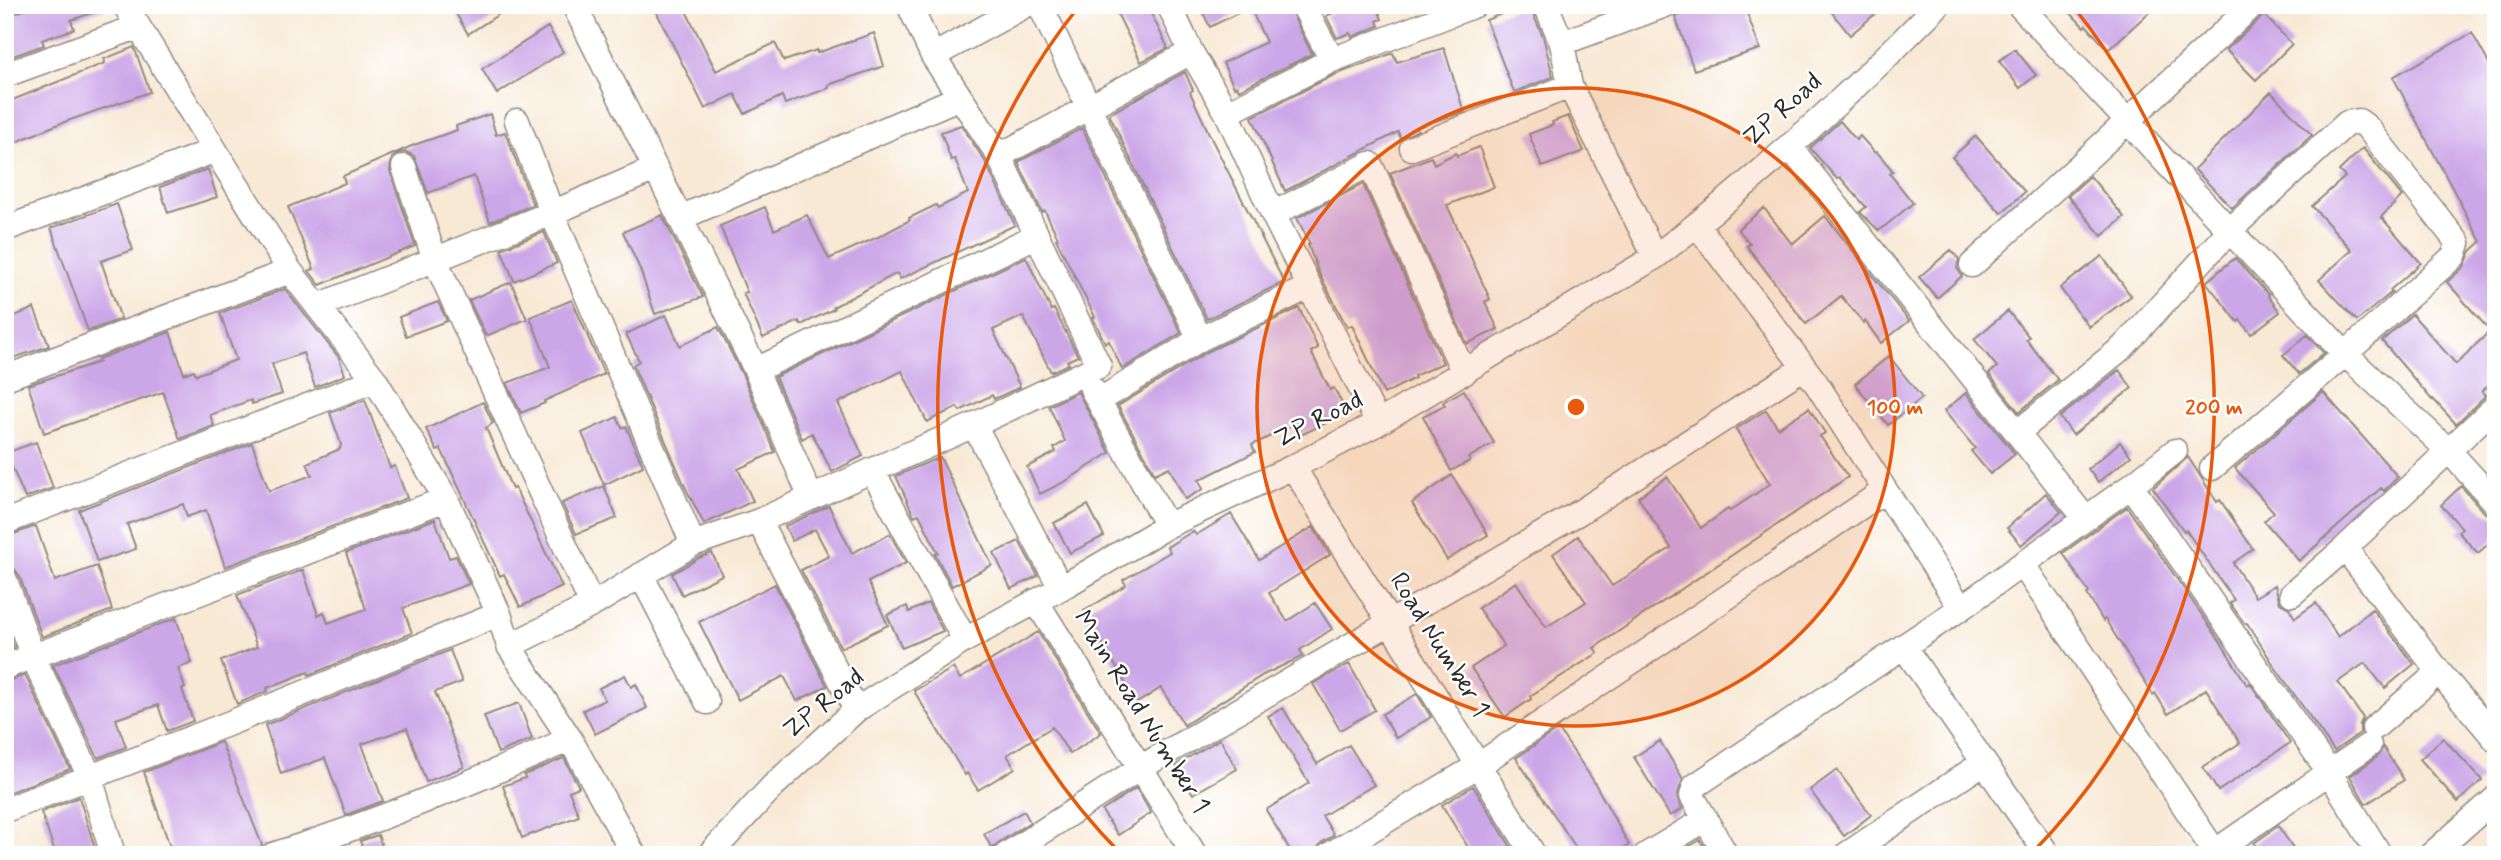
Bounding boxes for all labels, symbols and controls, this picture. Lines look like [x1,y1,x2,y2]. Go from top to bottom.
street label: ZP Road [1736,66,1830,154]
street label: ZP Road [1269,383,1369,457]
text: 100 m [1867,394,1923,422]
text: 200 m [2185,394,2243,422]
centre of rings [1564,395,1588,419]
street label: Road Number 1 [1381,566,1497,724]
street label: Main Road Number 1 [1065,604,1217,820]
street label: ZP Road [776,661,872,747]

